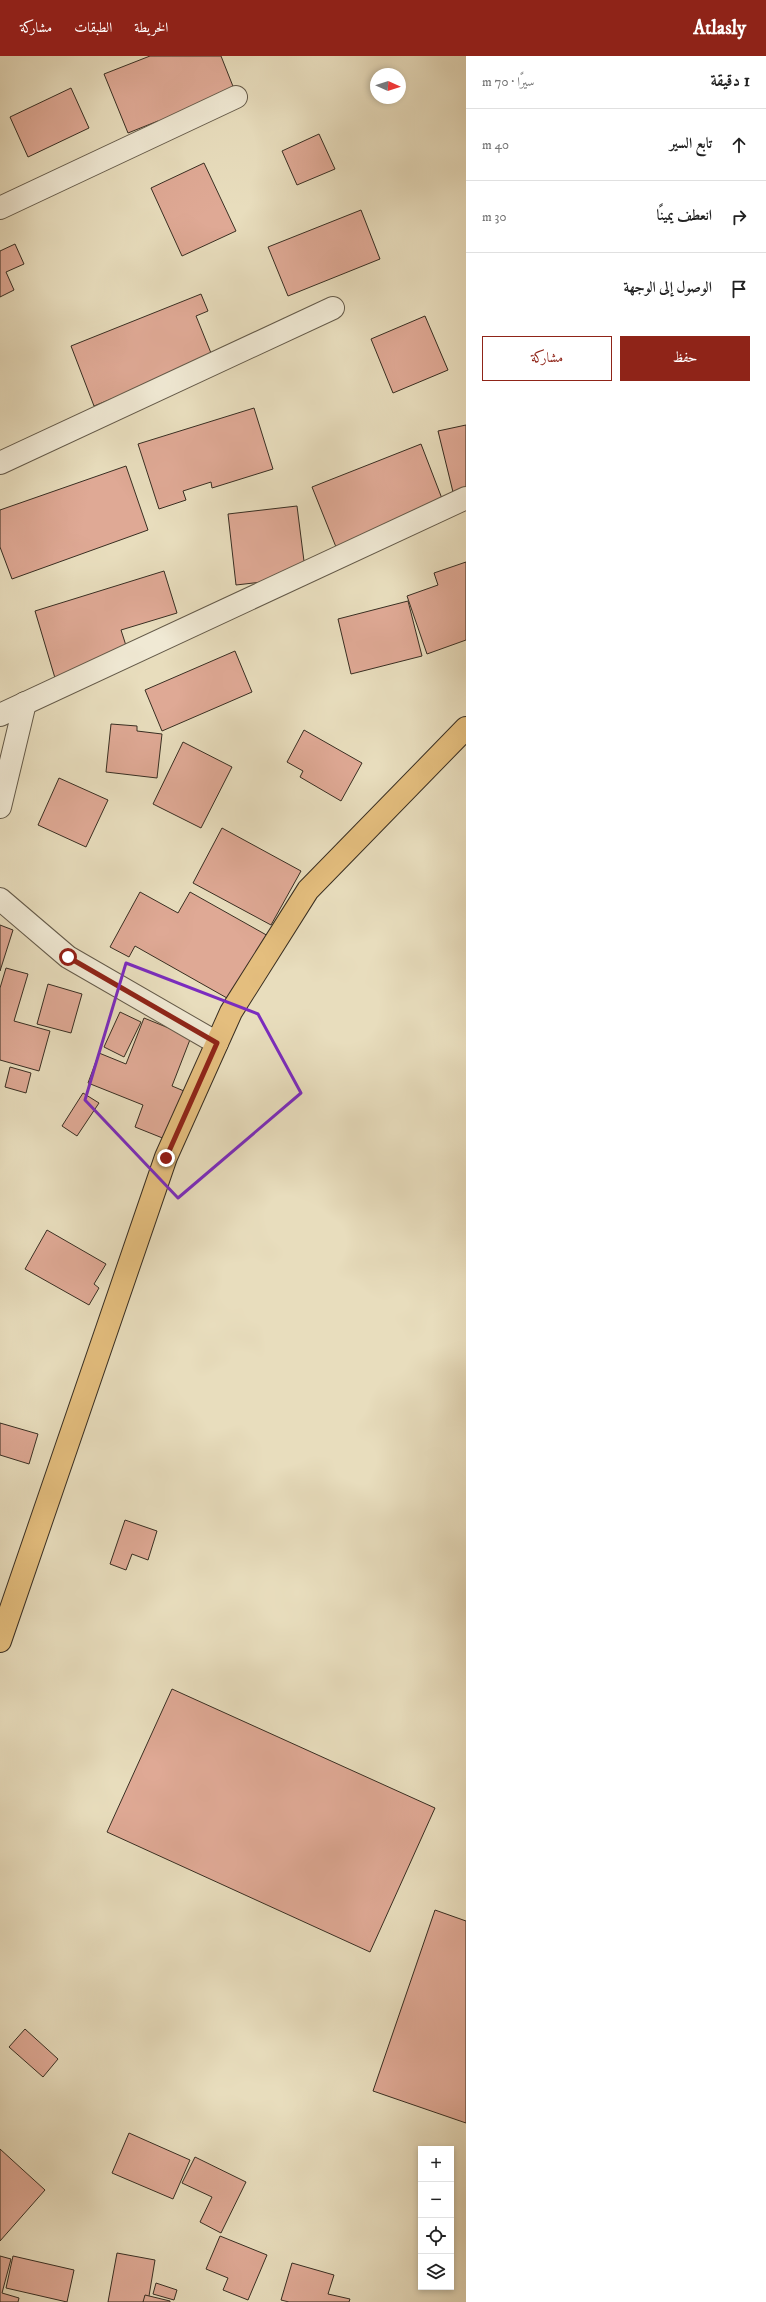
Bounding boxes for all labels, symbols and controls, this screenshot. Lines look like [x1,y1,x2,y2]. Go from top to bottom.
text: Atlasly [693,17,746,40]
text: مشاركة [20,19,52,37]
text: الطبقات [74,19,112,37]
text: الخريطة [134,19,168,37]
north arrow [370,68,406,104]
text: 1 دقيقة [710,70,750,92]
text: سيرًا · 70 m [482,74,534,90]
text: تابع السير [670,134,712,153]
icon: ahead [728,134,750,156]
text: 40 m [482,137,509,153]
text: انعطف يمينًا [657,206,712,225]
icon: right [728,206,750,228]
text: 30 m [482,209,506,225]
text: الوصول إلى الوجهة [623,278,712,297]
icon: arrive [728,278,750,300]
button: مشاركة [482,336,612,381]
button: حفظ [620,336,750,381]
route start [59,948,77,966]
route end [157,1149,175,1167]
map controls [418,2146,454,2290]
button: + [418,2146,454,2182]
button: − [418,2182,454,2218]
button: locate [418,2218,454,2254]
button: layers [418,2254,454,2290]

